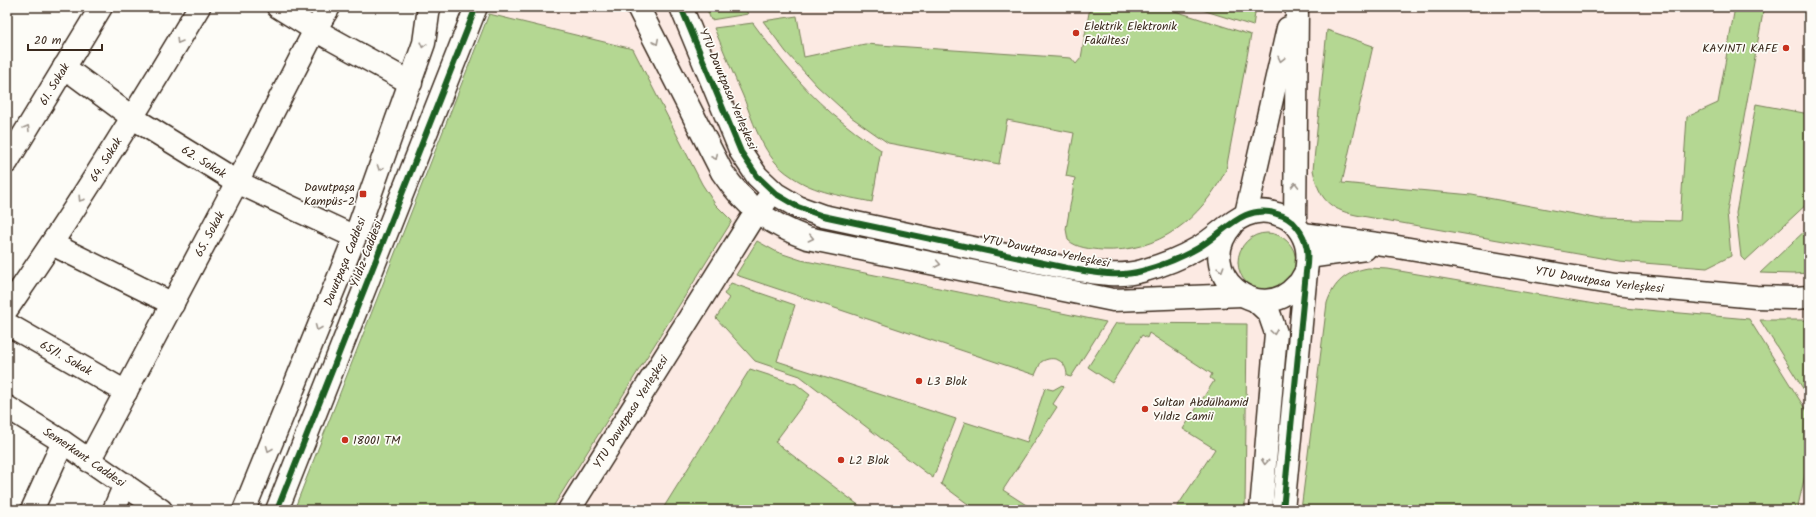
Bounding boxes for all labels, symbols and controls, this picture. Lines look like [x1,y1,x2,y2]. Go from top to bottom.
place label: Elektrik Elektronik Fakültesi [1084,17,1177,50]
scale bar [28,26,102,52]
street label: YTU Davutpasa Yerleşkesi [693,26,762,154]
marker: Elektrik Elektronik Fakültesi [1071,28,1081,38]
text: 20 m [34,31,62,50]
one-way arrow [176,37,183,44]
one-way arrow [651,37,659,45]
place label: KAYINTI KAFE [1702,39,1779,58]
one-way arrow [419,42,428,49]
marker: KAYINTI KAFE [1781,43,1791,53]
one-way arrow [1277,56,1285,62]
street label: 61. Sokak [34,59,75,109]
one-way arrow [22,125,30,132]
street label: 64. Sokak [85,134,128,186]
street label: 62. Sokak [177,141,230,183]
one-way arrow [710,153,718,161]
one-way arrow [376,164,385,171]
place label: Davutpaşa Kampüs-2 [304,178,355,211]
one-way arrow [1291,182,1300,188]
marker: Davutpaşa Kampüs-2 [358,189,368,199]
one-way arrow [78,195,86,202]
street label: 65. Sokak [190,208,230,261]
street label: Davutpaşa Caddesi [319,214,372,309]
street label: Yıldız Caddesi [345,217,388,290]
street label: YTU Davutpasa Yerleşkesi [980,230,1113,273]
one-way arrow [808,234,814,242]
one-way arrow [935,260,941,268]
street label: YTU Davutpasa Yerleşkesi [1533,262,1666,299]
one-way arrow [1216,265,1225,272]
one-way arrow [314,325,322,332]
one-way arrow [1269,329,1278,336]
street label: 65/1. Sokak [36,336,96,381]
street label: YTU Davutpasa Yerleşkesi [588,351,674,472]
place label: L3 Blok [927,372,967,391]
marker: L3 Blok [914,376,924,386]
place label: Sultan Abdülhamid Yıldız Camii [1153,393,1249,426]
marker: Sultan Abdülhamid Yıldız Camii [1140,404,1150,414]
street label: Semerkant Caddesi [39,423,130,493]
place label: 18001 TM [353,431,401,450]
marker: 18001 TM [340,435,350,445]
one-way arrow [265,445,273,452]
place label: L2 Blok [849,451,889,470]
marker: L2 Blok [836,455,846,465]
one-way arrow [1261,459,1270,465]

